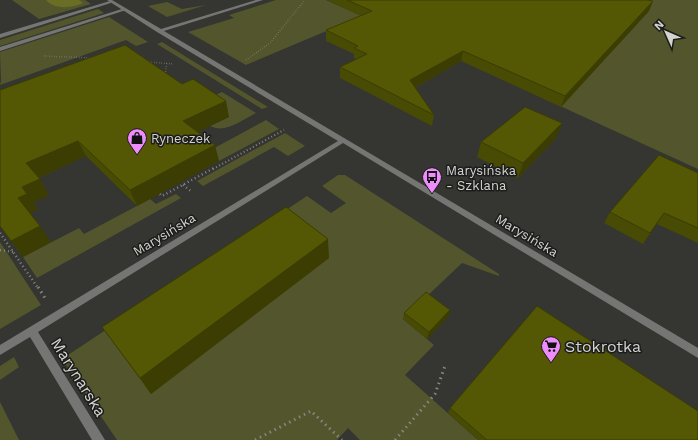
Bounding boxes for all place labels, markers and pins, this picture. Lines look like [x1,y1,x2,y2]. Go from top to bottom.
shop icon: Ryneczek [126,127,148,155]
place label: Ryneczek [151,131,211,146]
place label: Marysińska - Szklana [446,163,517,193]
bus stop icon: Marysińska - Szklana [421,166,443,194]
supermarket icon: Stokrotka [540,335,562,363]
place label: Stokrotka [565,337,641,356]

